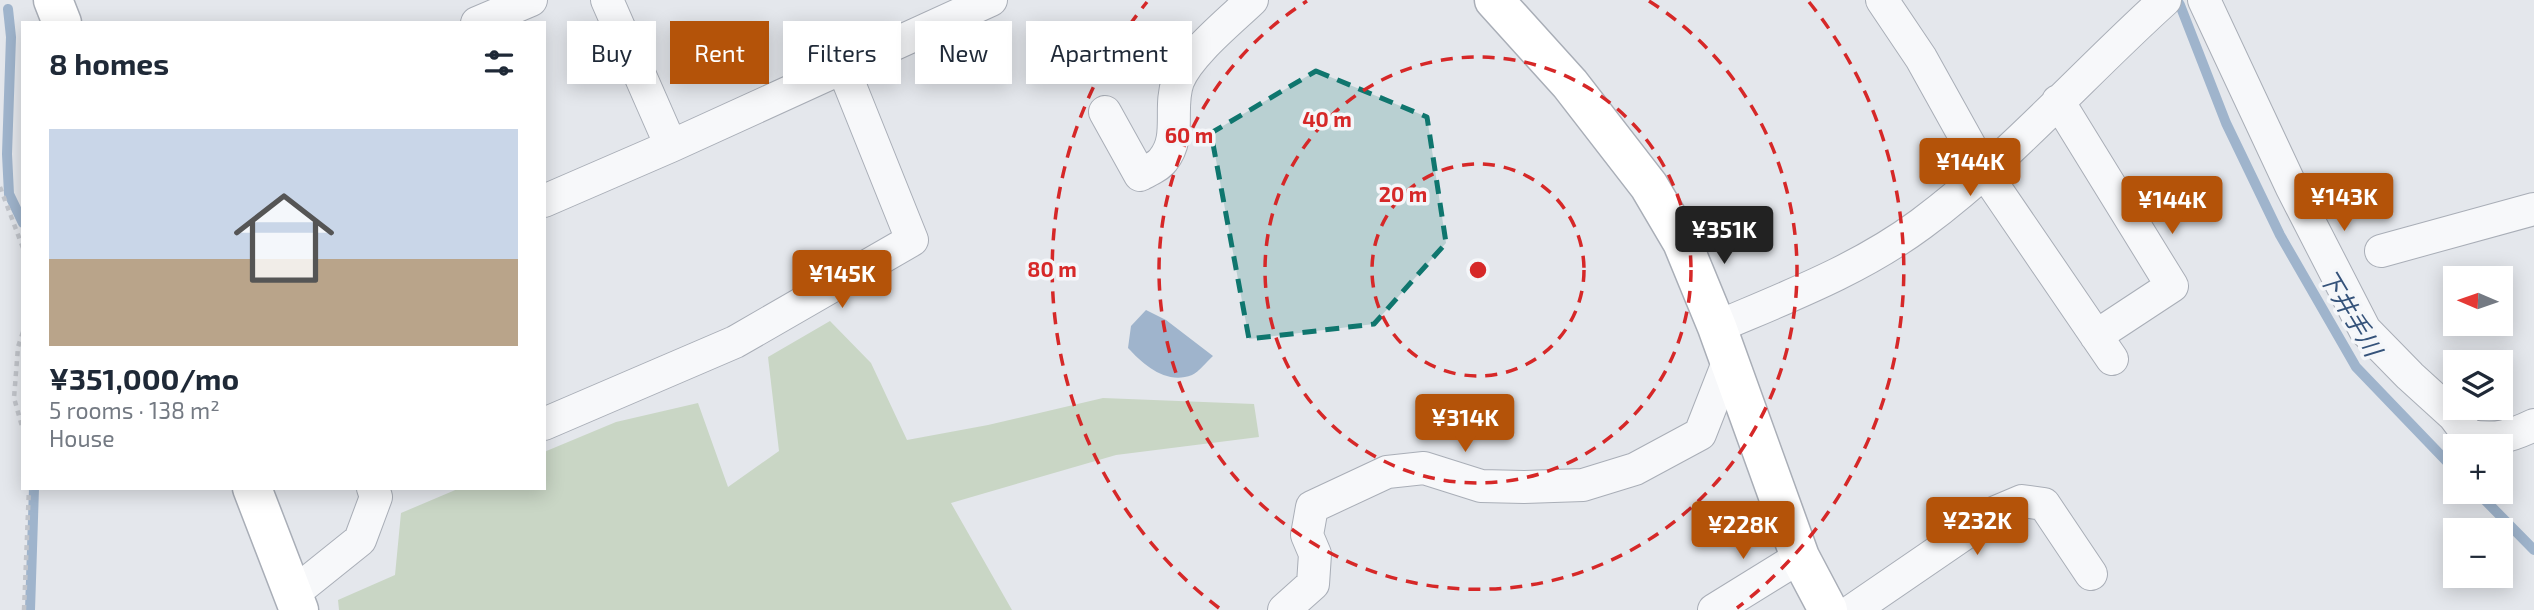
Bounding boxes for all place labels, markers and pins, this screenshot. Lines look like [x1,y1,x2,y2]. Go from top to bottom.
pin: ¥144K [1921,138,2019,198]
pin: ¥143K [2295,174,2393,233]
pin: ¥144K [2123,176,2221,236]
pin: ¥351K [1675,206,1773,266]
pin: ¥145K [793,250,891,310]
centre of rings [1466,258,1490,282]
pin: ¥314K [1416,394,1514,454]
pin: ¥232K [1928,498,2026,557]
pin: ¥228K [1694,502,1792,561]

